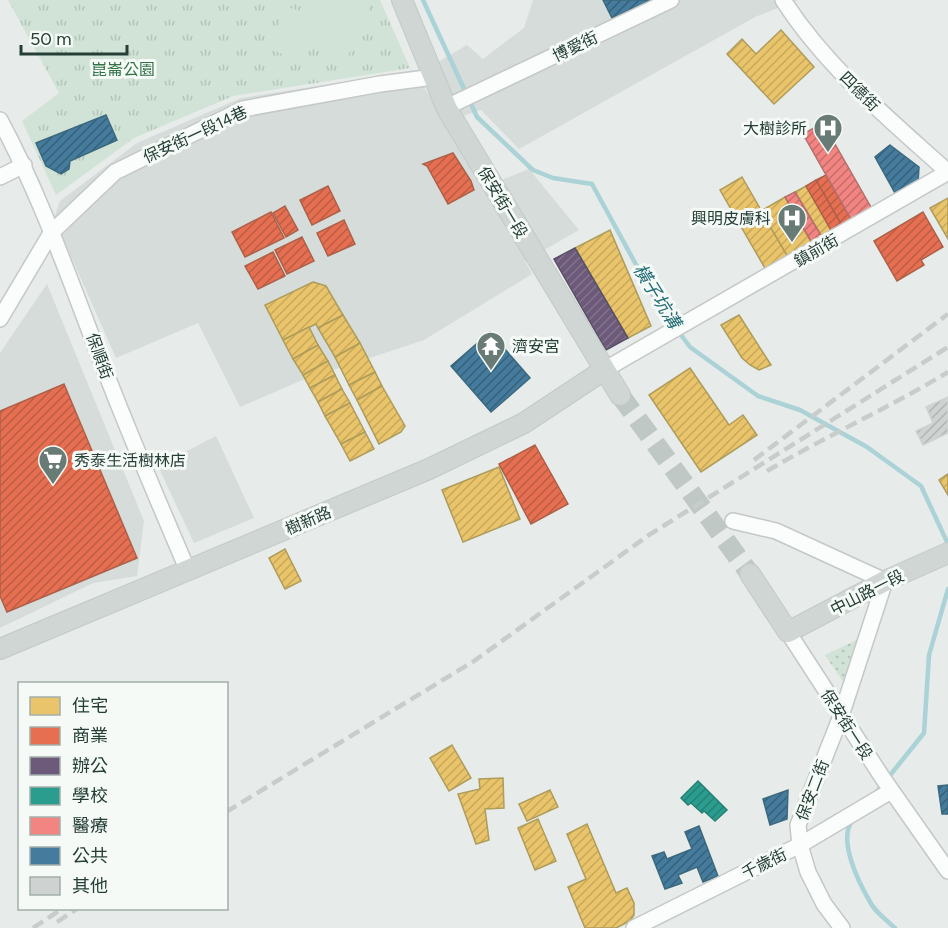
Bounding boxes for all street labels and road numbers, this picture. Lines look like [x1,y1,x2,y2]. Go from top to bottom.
street label: 博愛街 [549,27,601,66]
street label: 四德街 [836,68,883,115]
street label: 保安街一段14巷 [140,102,250,167]
street label: 保安街一段 [474,163,531,241]
street label: 鎮前街 [791,230,842,271]
street label: 保順街 [82,330,117,382]
street label: 樹新路 [282,502,334,539]
street label: 中山路一段 [827,566,907,619]
street label: 保安街一段 [817,686,876,763]
street label: 保安二街 [792,757,833,823]
street label: 千歲街 [738,844,790,883]

